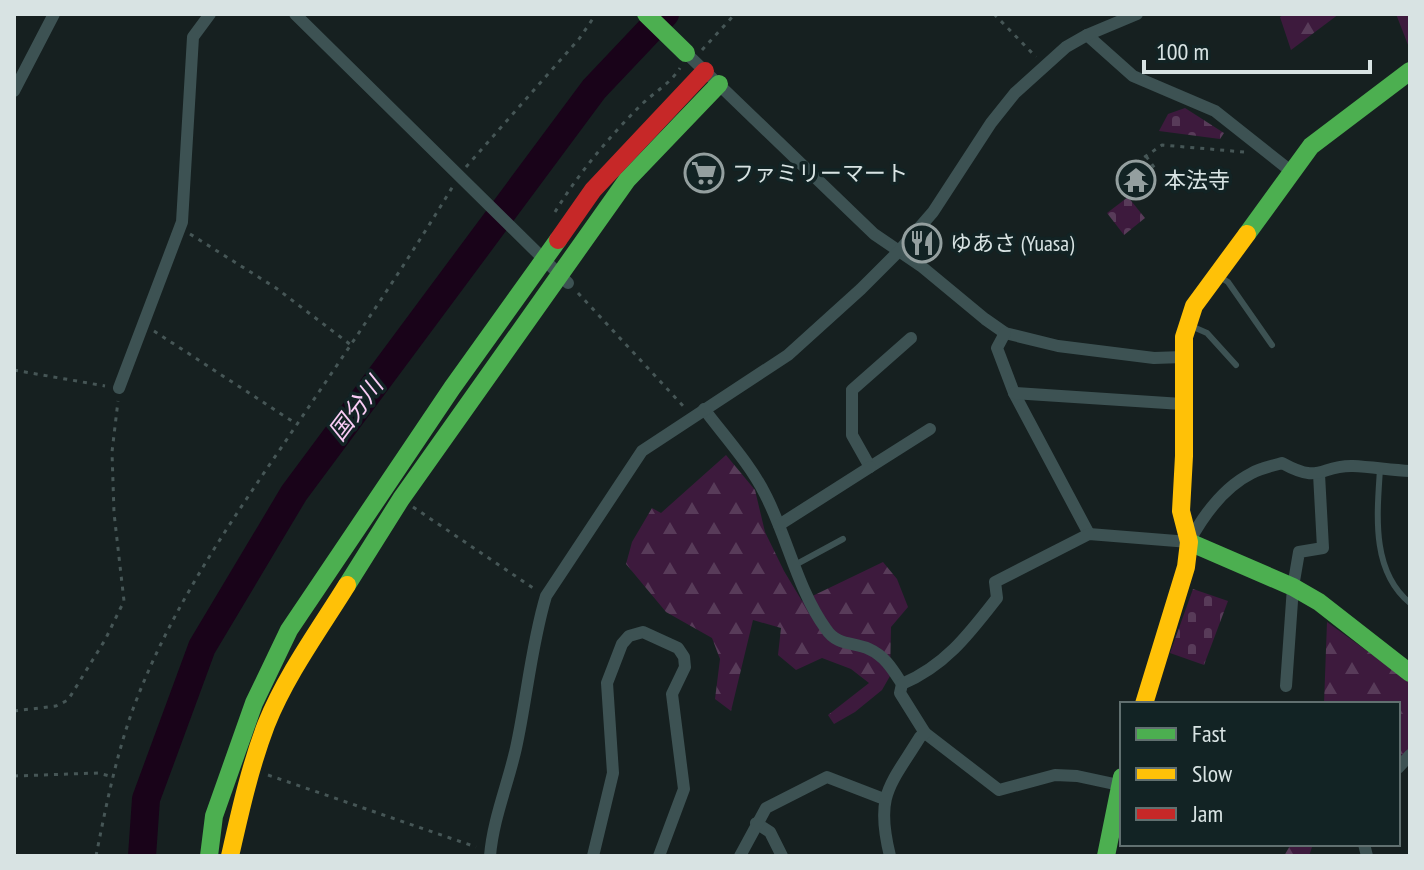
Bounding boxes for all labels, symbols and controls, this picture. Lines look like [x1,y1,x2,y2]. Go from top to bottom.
scale bar [1144,24,1370,74]
text: 100 m [1156,36,1209,67]
supermarket icon: ファミリーマート [683,152,725,194]
place label: ファミリーマート [732,159,908,187]
temple icon: 本法寺 [1115,159,1157,201]
place label: 本法寺 [1164,166,1230,194]
restaurant icon: ゆあさ (Yuasa) [901,222,943,264]
place label: ゆあさ (Yuasa) [950,229,1075,257]
water label: 国分川 [322,368,391,447]
legend [1120,702,1400,846]
text: Fast [1192,718,1227,749]
text: Slow [1192,758,1233,789]
text: Jam [1191,798,1223,829]

